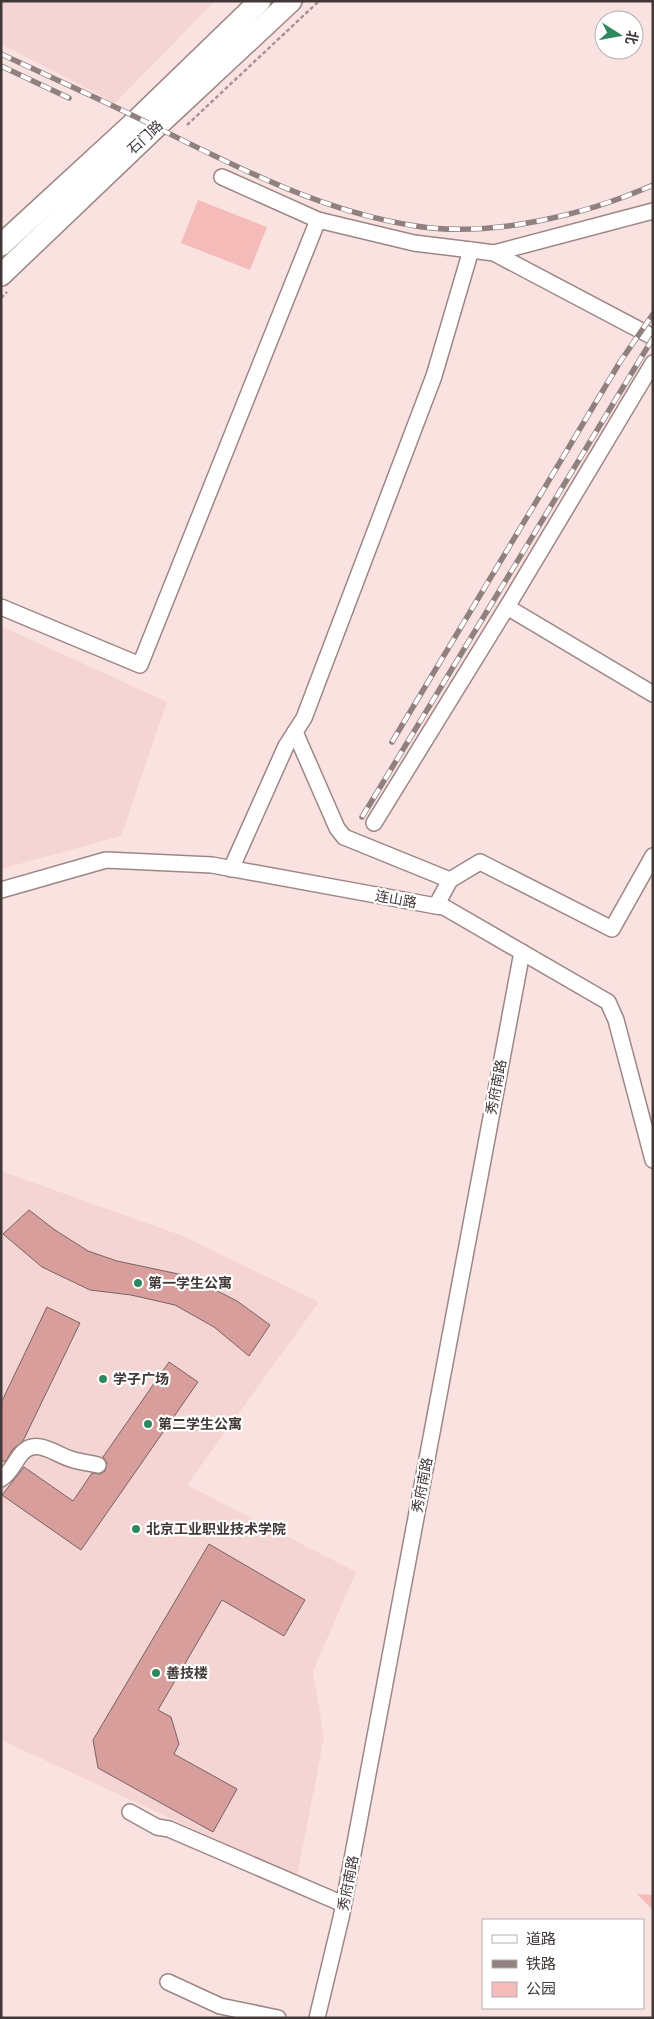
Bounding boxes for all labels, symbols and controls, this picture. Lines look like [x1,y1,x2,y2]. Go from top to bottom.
north arrow [594,10,644,60]
text: 北 [622,29,642,46]
street label: 石门路 [124,116,166,158]
street label: 连山路 [374,886,418,912]
street label: 秀府南路 [482,1058,510,1116]
place label: 第一学生公寓 [148,1274,232,1292]
marker: 第一学生公寓 [132,1277,144,1289]
place label: 学子广场 [113,1370,169,1388]
marker: 学子广场 [97,1373,109,1385]
place label: 第二学生公寓 [158,1415,242,1433]
marker: 第二学生公寓 [142,1418,154,1430]
street label: 秀府南路 [408,1456,436,1514]
place label: 北京工业职业技术学院 [146,1520,286,1538]
marker: 北京工业职业技术学院 [130,1523,142,1535]
place label: 善技楼 [166,1664,208,1682]
marker: 善技楼 [150,1667,162,1679]
street label: 秀府南路 [334,1854,362,1912]
legend [482,1919,644,2009]
text: 道路 [526,1929,556,1948]
text: 铁路 [526,1954,556,1973]
text: 公园 [526,1979,556,1998]

